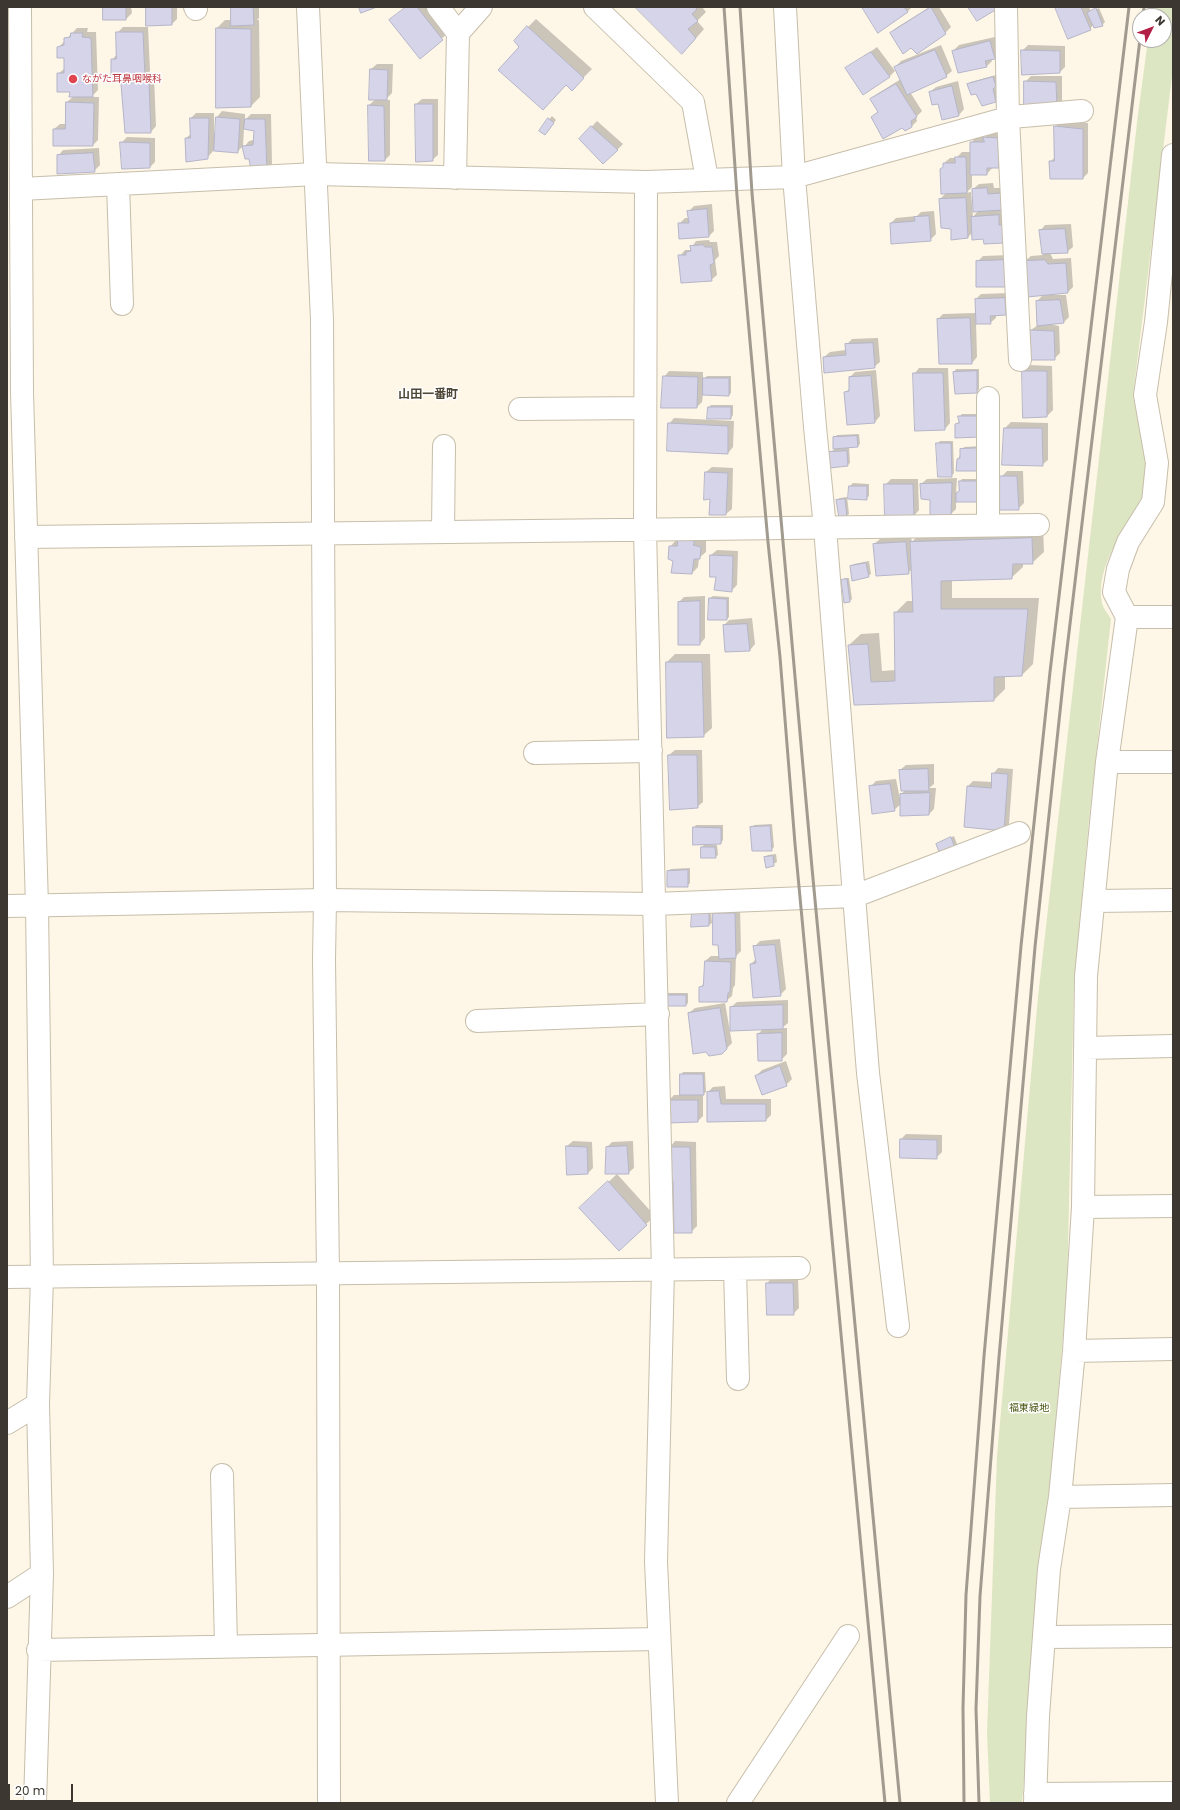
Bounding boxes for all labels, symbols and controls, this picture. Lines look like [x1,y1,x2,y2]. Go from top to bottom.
north arrow [1132,8,1172,48]
text: N [1151,12,1169,29]
marker: ながた耳鼻咽喉科 [67,73,79,85]
place label: ながた耳鼻咽喉科 [82,73,162,85]
district label: 山田一番町 [398,388,458,402]
park label: 福東緑地 [1009,1402,1049,1414]
scale bar [10,1776,75,1802]
text: 20 m [15,1782,45,1799]

